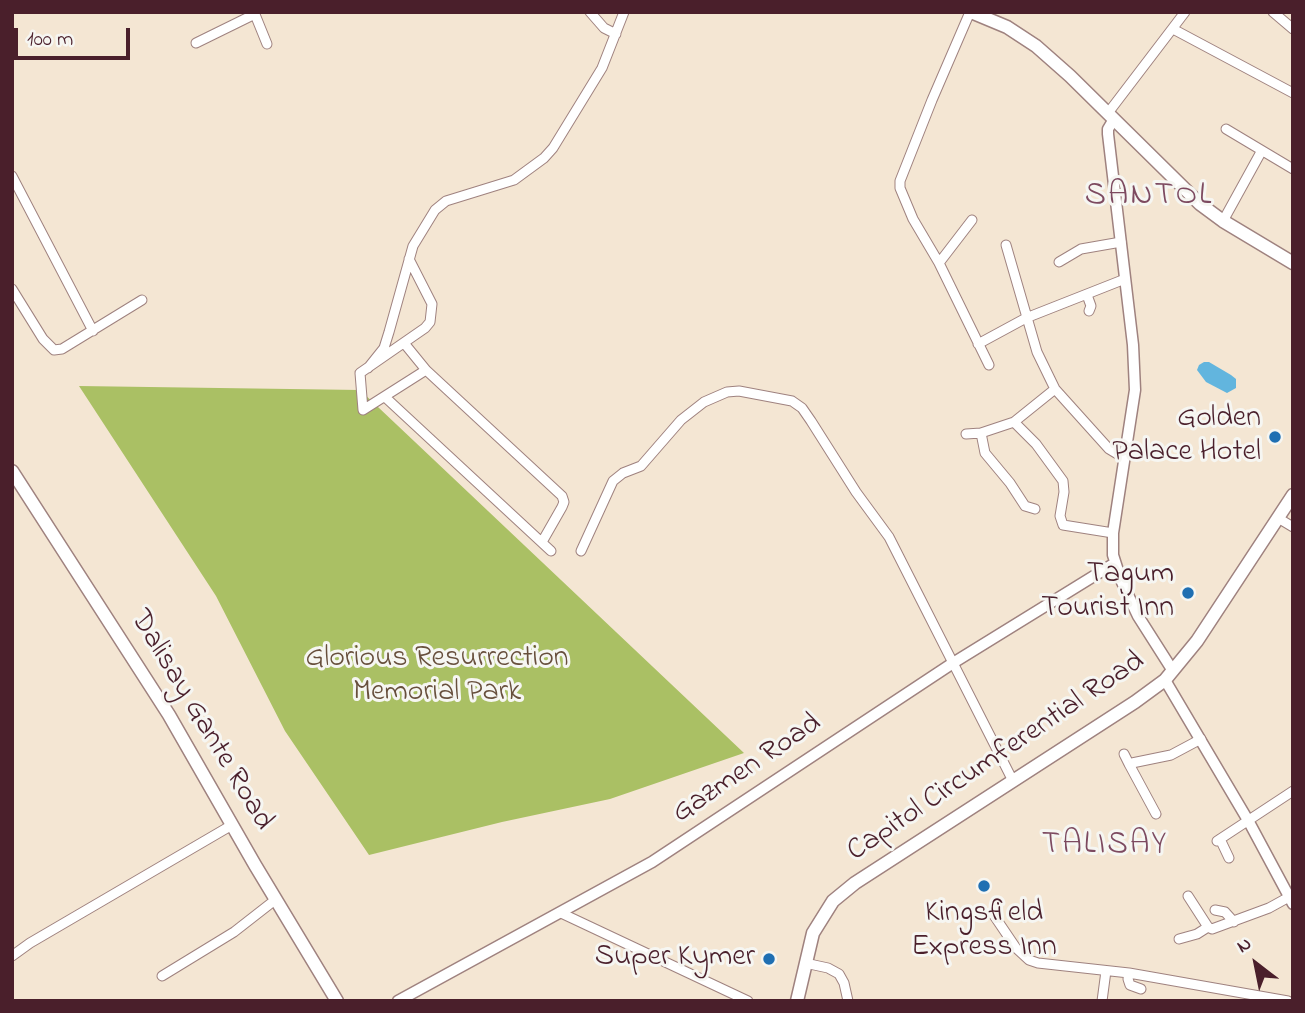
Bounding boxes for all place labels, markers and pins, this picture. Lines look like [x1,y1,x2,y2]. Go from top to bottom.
place label: Golden Palace Hotel [1112,402,1261,472]
marker: Golden Palace Hotel [1267,429,1283,445]
place label: Tagum Tourist Inn [1041,558,1174,628]
marker: Tagum Tourist Inn [1180,585,1196,601]
marker: Kingsfield Express Inn [976,878,992,894]
place label: Kingsfield Express Inn [911,897,1057,968]
place label: Super Kymer [595,941,755,977]
marker: Super Kymer [761,951,777,967]

